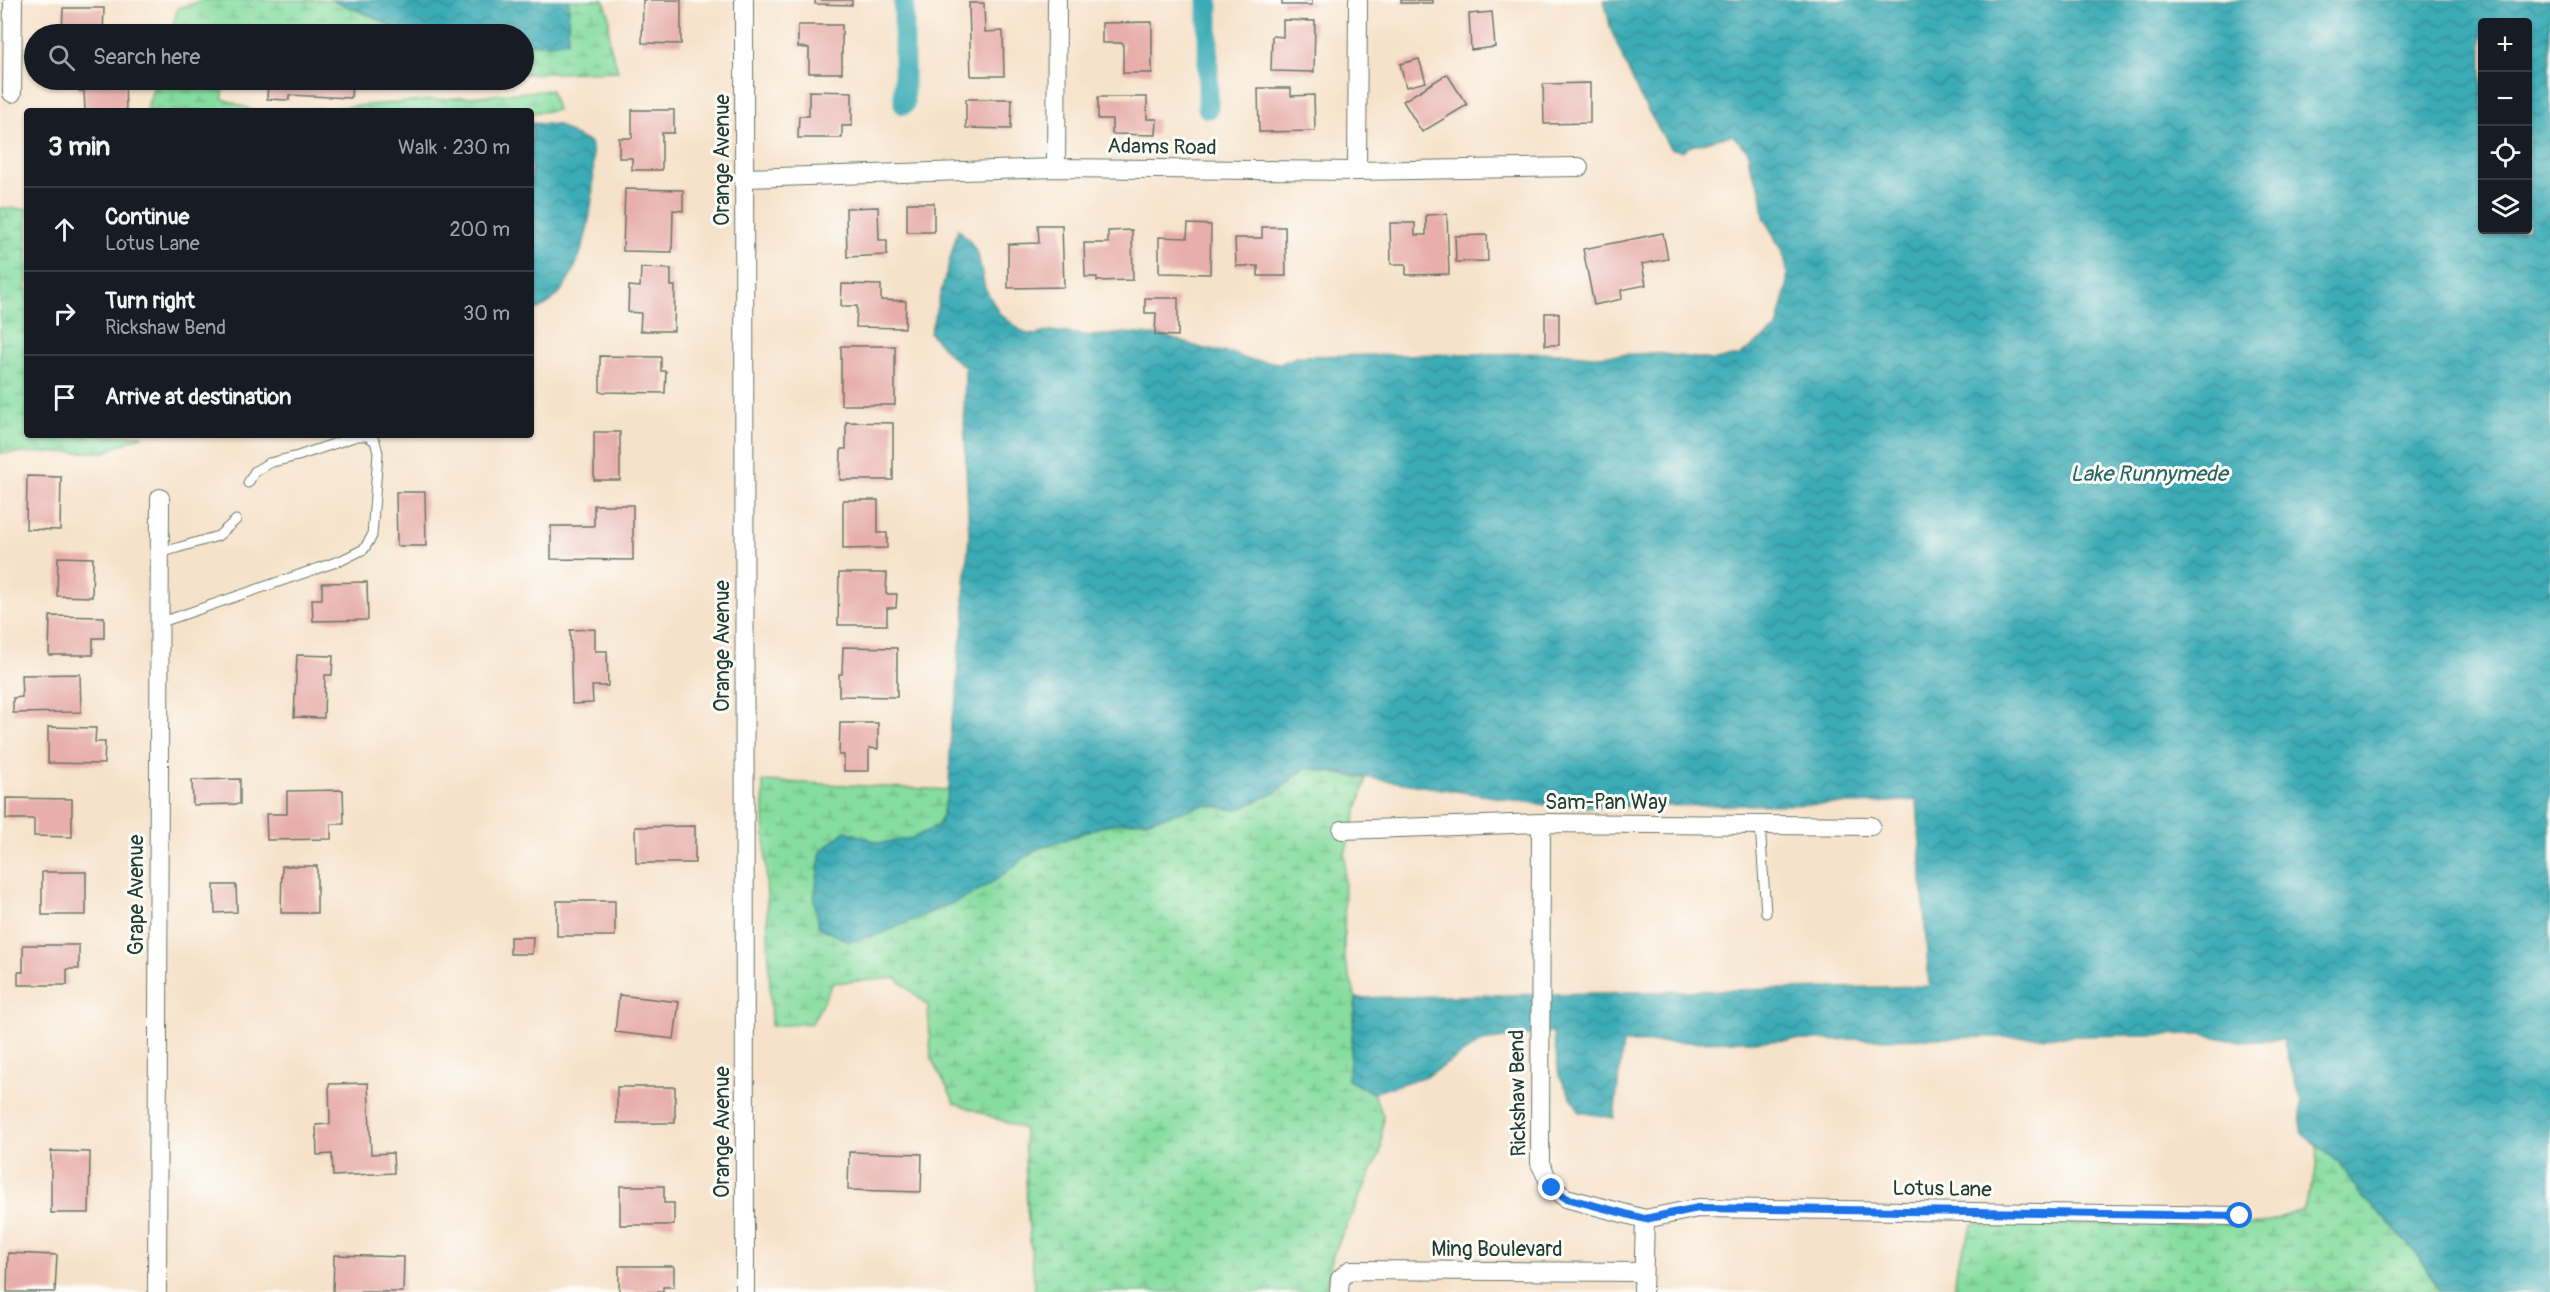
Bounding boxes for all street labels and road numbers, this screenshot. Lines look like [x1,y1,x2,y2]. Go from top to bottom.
street label: Orange Avenue [709,93,736,226]
street label: Adams Road [1107,133,1217,161]
street label: Orange Avenue [709,579,736,712]
street label: Sam-Pan Way [1545,789,1667,816]
street label: Grape Avenue [123,834,150,955]
street label: Rickshaw Bend [1503,1029,1533,1157]
street label: Orange Avenue [709,1065,736,1198]
street label: Lotus Lane [1892,1175,1993,1203]
street label: Ming Boulevard [1431,1236,1563,1263]

